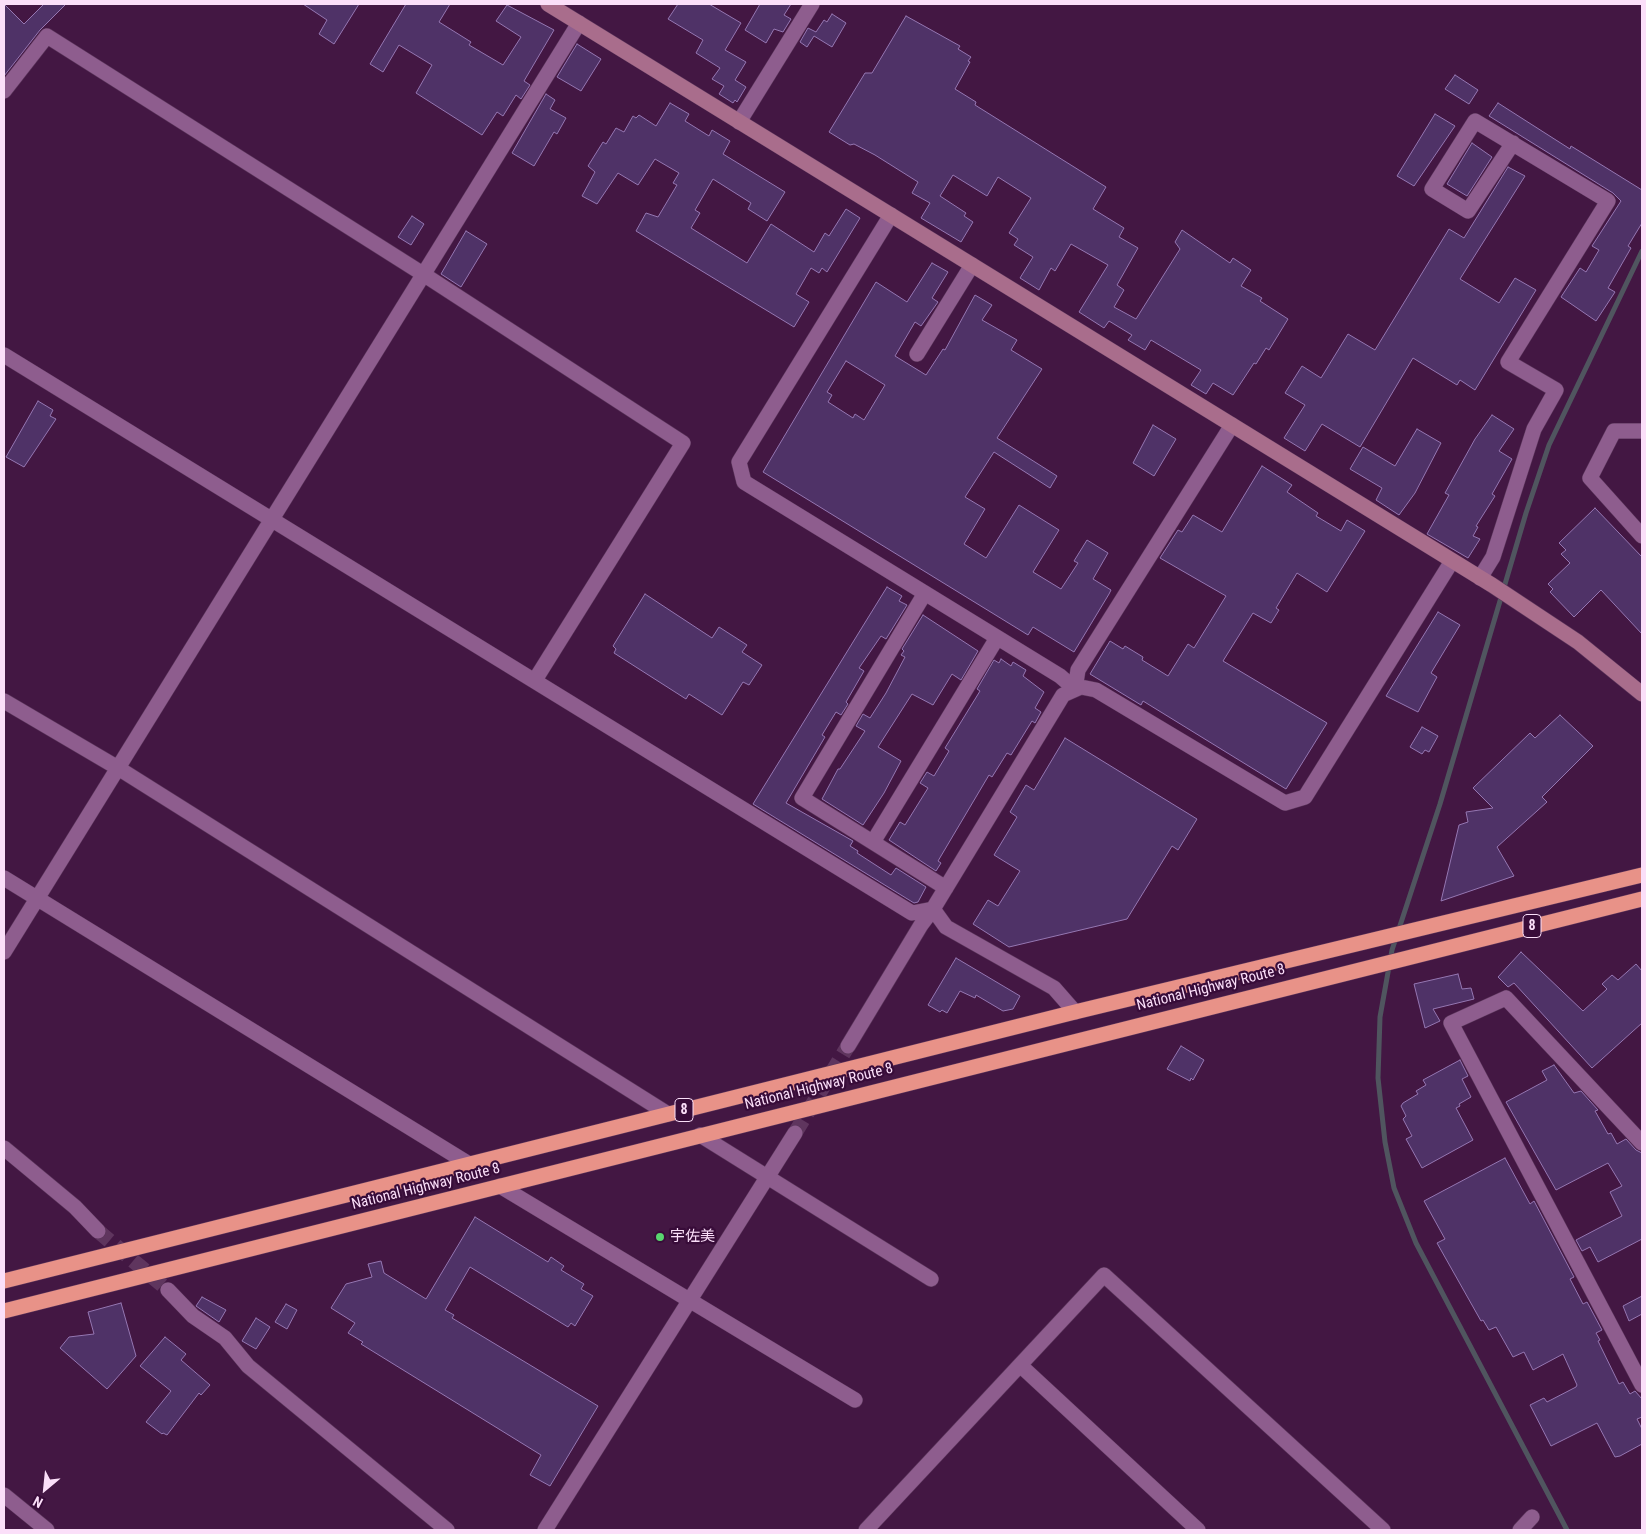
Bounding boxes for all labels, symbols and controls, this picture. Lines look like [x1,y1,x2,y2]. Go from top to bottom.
road number: 8 [1523,914,1541,938]
street label: National Highway Route 8 [1135,961,1287,1015]
street label: National Highway Route 8 [743,1060,895,1114]
road number: 8 [675,1098,693,1122]
street label: National Highway Route 8 [350,1160,502,1214]
place label: 宇佐美 [670,1228,715,1246]
marker: 宇佐美 [654,1231,666,1243]
north arrow [20,1464,70,1514]
text: N [30,1493,46,1511]

